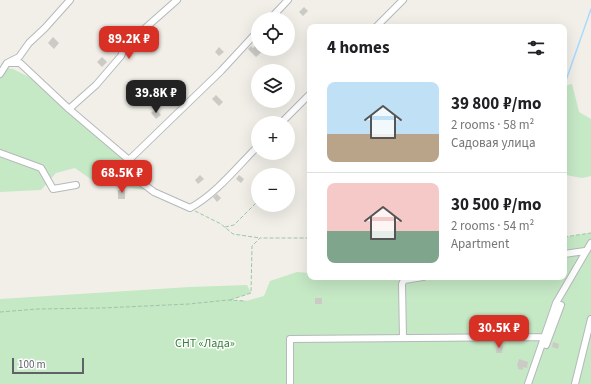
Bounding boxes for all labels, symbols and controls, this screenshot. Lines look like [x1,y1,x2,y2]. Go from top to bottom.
map controls [251,12,295,212]
button: locate [251,12,295,56]
pin: 89.2K ₽ [92,26,166,60]
text: 89.2K ₽ [108,30,150,48]
text: 4 homes [327,36,389,60]
icon: filters [525,37,547,59]
button: layers [251,64,295,108]
pin: 39.8K ₽ [119,80,193,114]
text: 39.8K ₽ [135,84,177,102]
text: 39 800 ₽/mo [451,92,541,116]
icon: home [359,98,407,146]
button: + [251,116,295,160]
text: 2 rooms · 58 m² [451,116,534,134]
text: Садовая улица [451,134,535,152]
pin: 68.5K ₽ [85,160,159,194]
text: 68.5K ₽ [101,164,143,182]
button: − [251,168,295,212]
text: 30 500 ₽/mo [451,193,541,217]
icon: home [359,199,407,247]
text: 2 rooms · 54 m² [451,217,534,235]
text: Apartment [451,235,509,253]
pin: 30.5K ₽ [462,315,536,349]
text: 30.5K ₽ [478,319,520,337]
park label: СНТ «Лада» [175,335,235,352]
scale bar [12,356,84,375]
text: 100 m [18,357,46,372]

